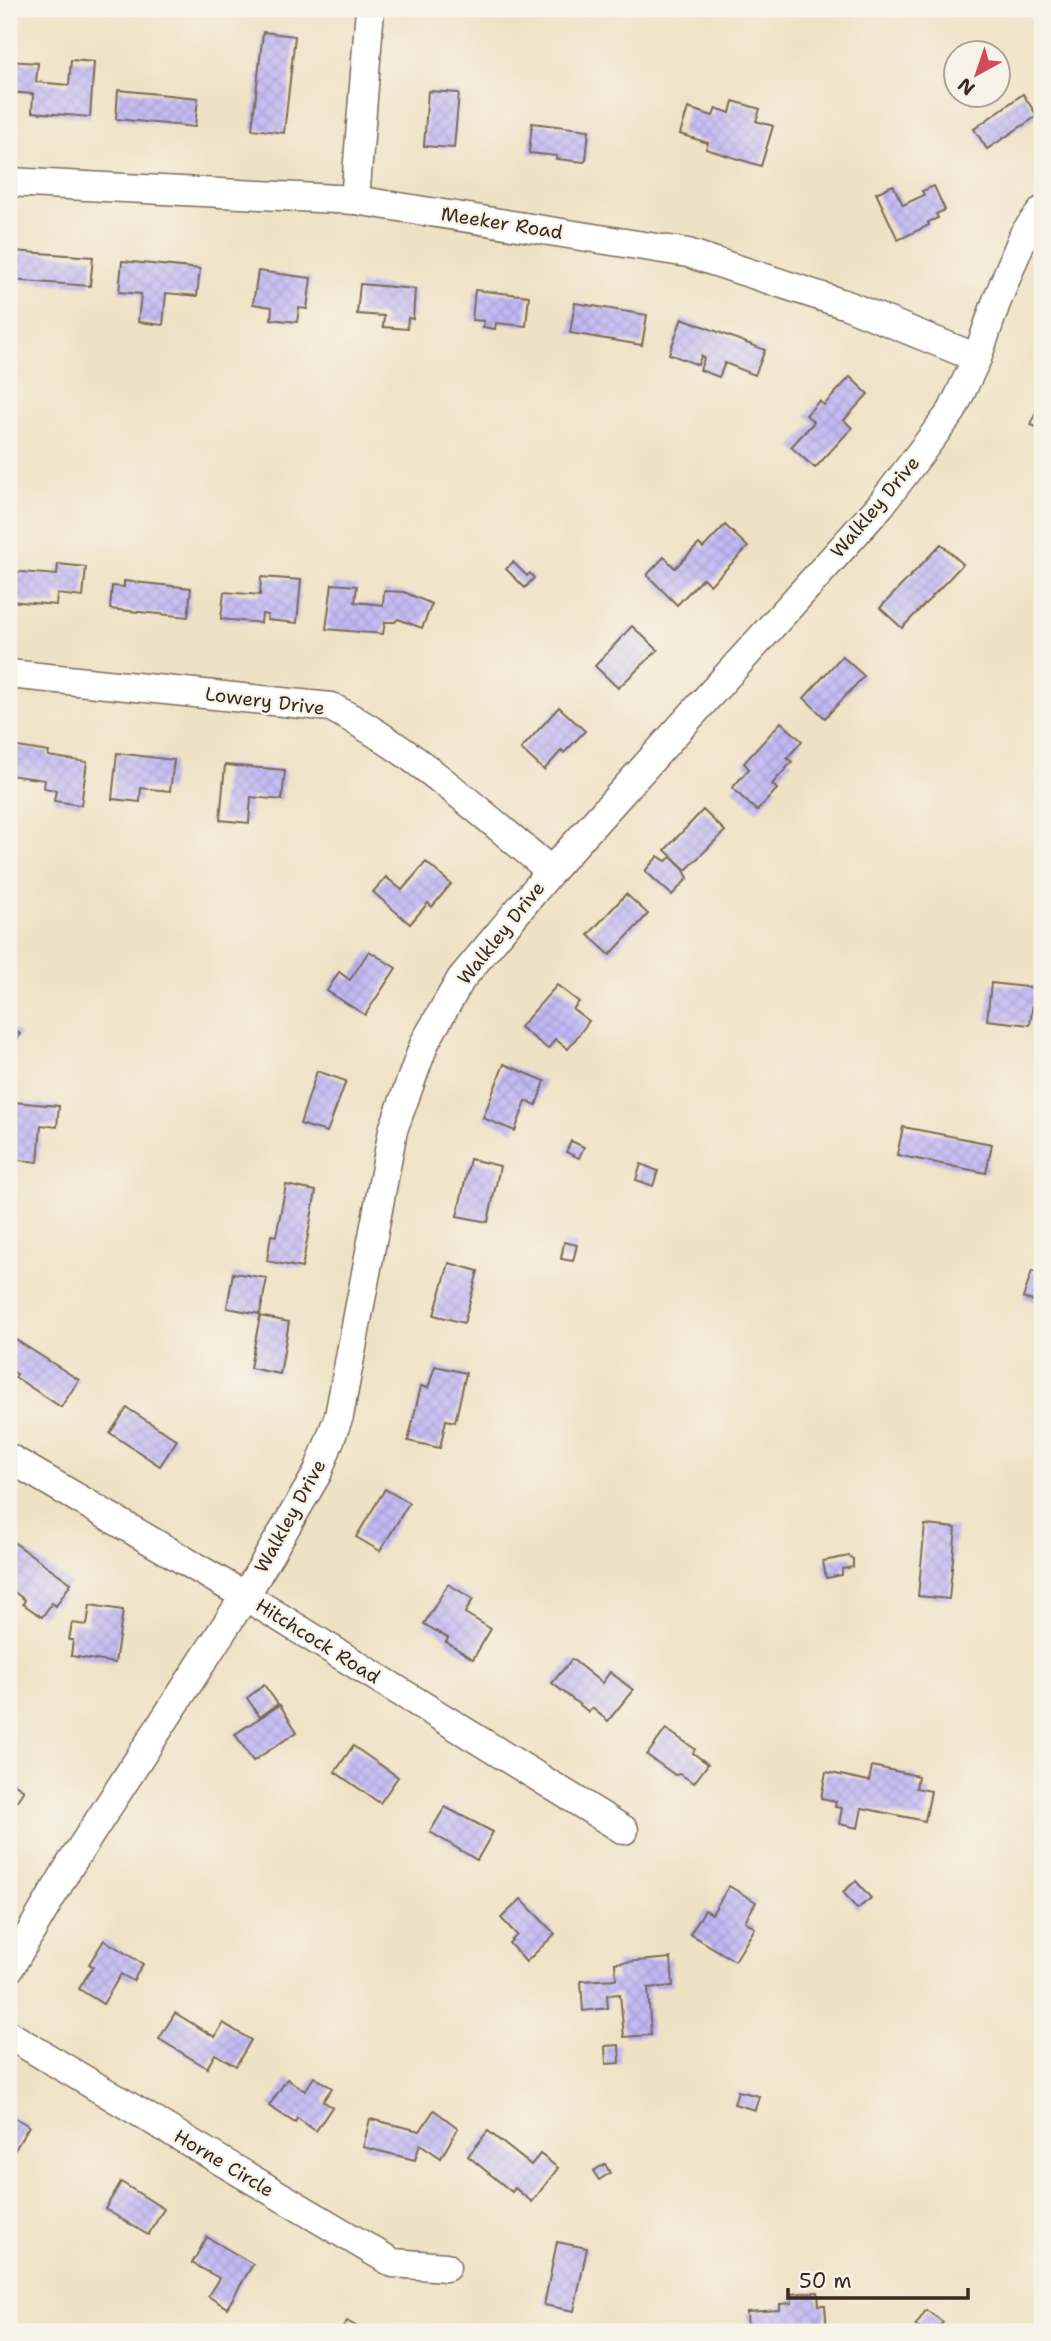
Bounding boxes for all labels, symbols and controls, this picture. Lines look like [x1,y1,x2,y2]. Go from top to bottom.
north arrow [942,38,1012,108]
text: N [953,72,980,101]
street label: Meeker Road [439,201,565,245]
street label: Walkley Drive [825,451,925,563]
street label: Lowery Drive [204,681,326,721]
street label: Walkley Drive [452,876,550,990]
street label: Walkley Drive [249,1455,331,1577]
street label: Hitchcock Road [251,1593,385,1689]
street label: Horne Circle [169,2123,279,2203]
scale bar [788,2257,969,2301]
text: 50 m [799,2267,852,2295]

